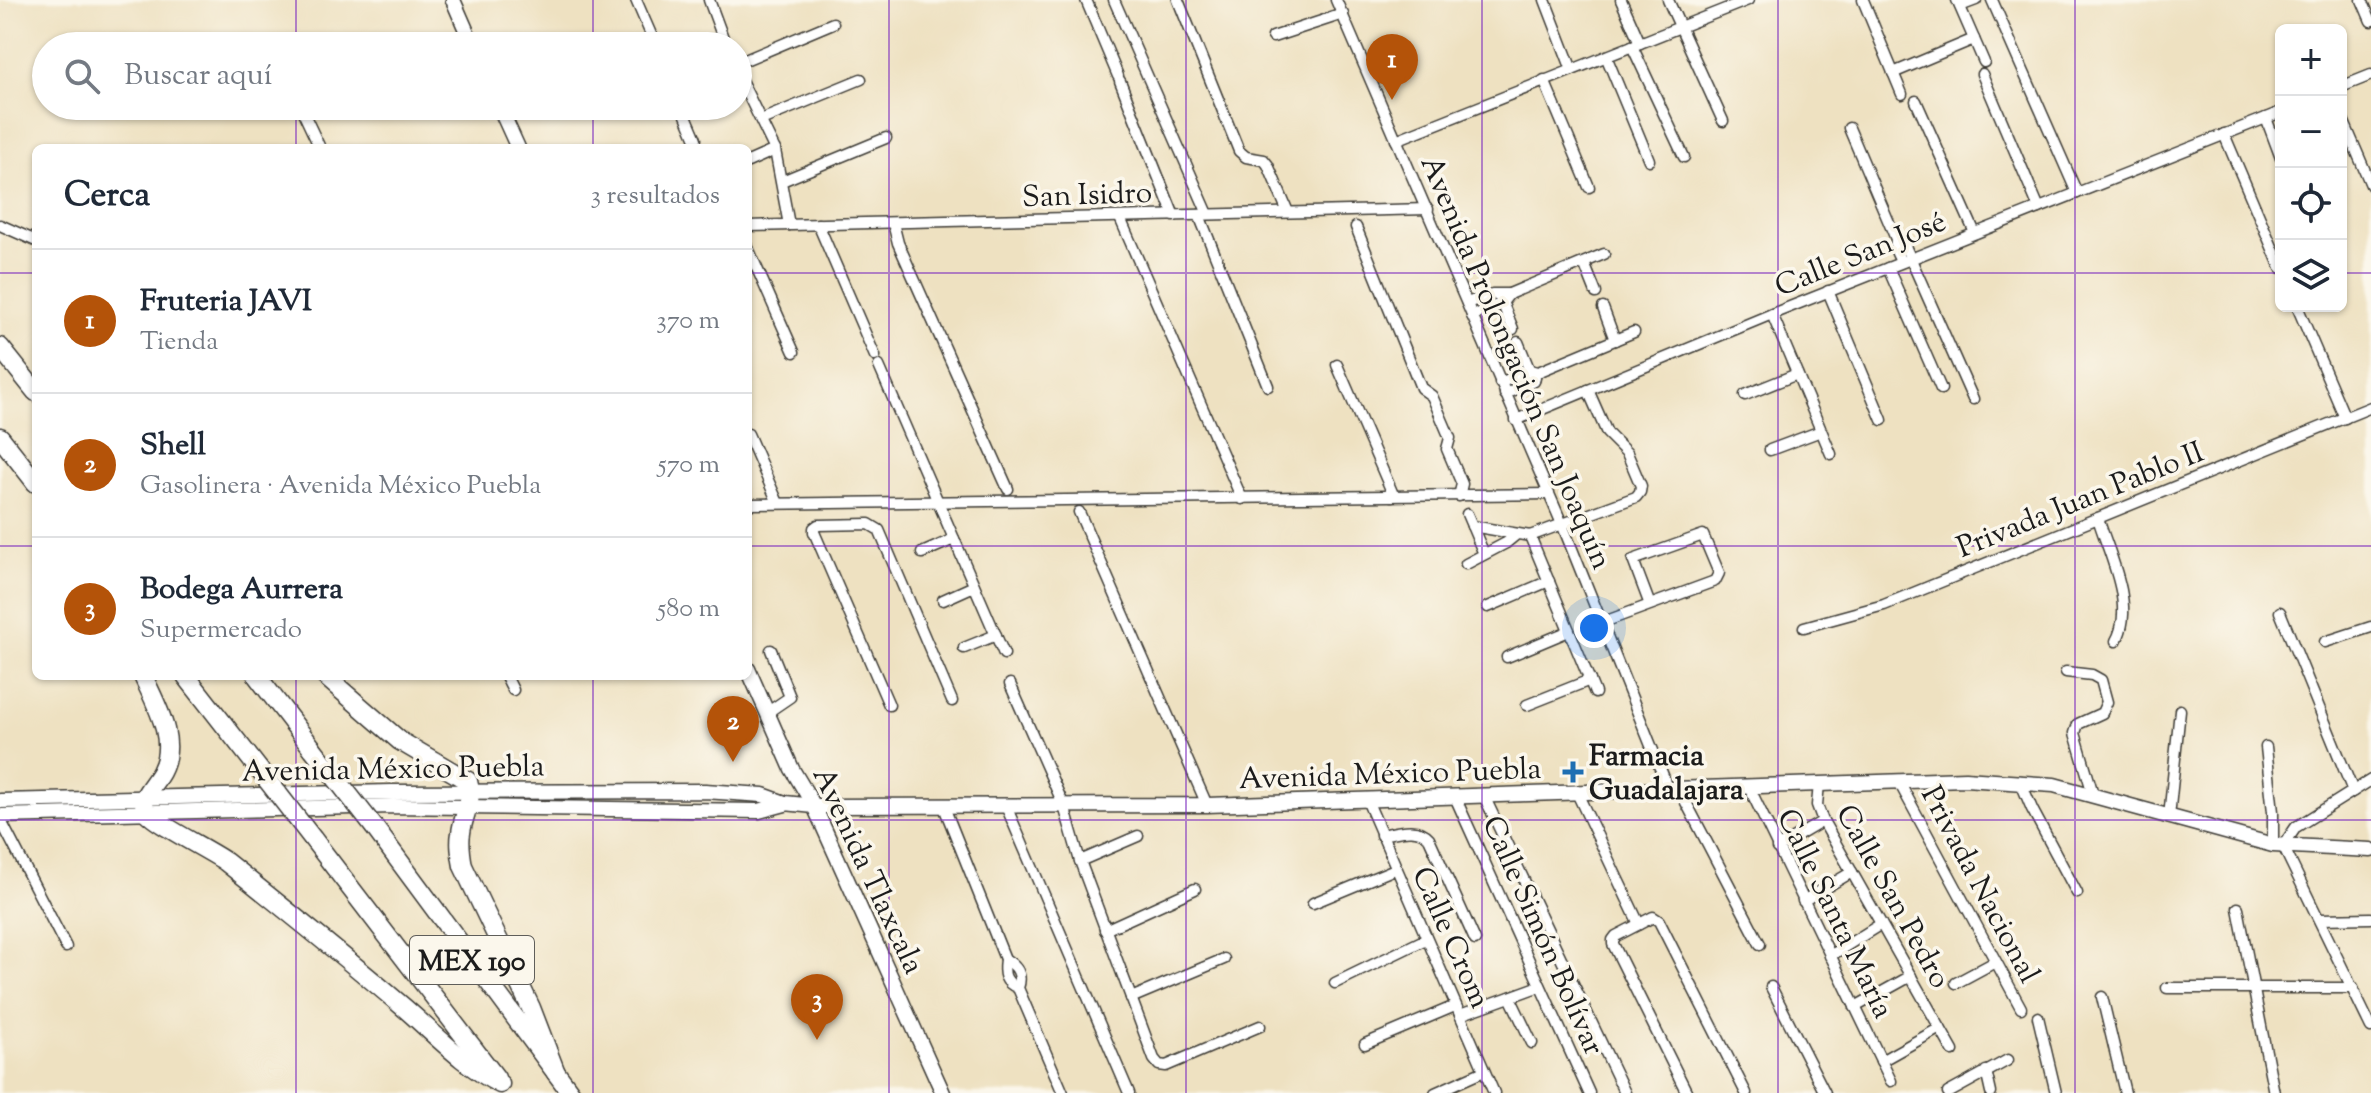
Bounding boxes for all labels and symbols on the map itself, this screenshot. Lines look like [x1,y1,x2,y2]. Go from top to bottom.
pin: 1 [1366,34,1418,100]
street label: Avenida Prolongación San Joaquín [1408,149,1622,577]
street label: San Isidro [1021,173,1153,220]
street label: Calle San José [1769,201,1953,309]
street label: Privada Juan Pablo II [1951,432,2211,571]
your location [1574,608,1614,648]
pin: 2 [707,696,759,762]
place label: Farmacia Guadalajara [1589,736,1744,813]
street label: Avenida México Puebla [241,746,545,795]
street label: Avenida México Puebla [1238,749,1542,802]
street label: Avenida Tlaxcala [800,761,934,982]
marker: Farmacia Guadalajara [1564,763,1582,781]
street label: Privada Nacional [1909,779,2049,991]
street label: Calle San Pedro [1824,798,1960,997]
street label: Calle Santa María [1764,802,1903,1026]
street label: Calle Simón Bolívar [1470,809,1614,1063]
street label: Calle Crom [1399,860,1500,1016]
road number: MEX 190 [410,936,534,984]
pin: 3 [791,974,843,1040]

